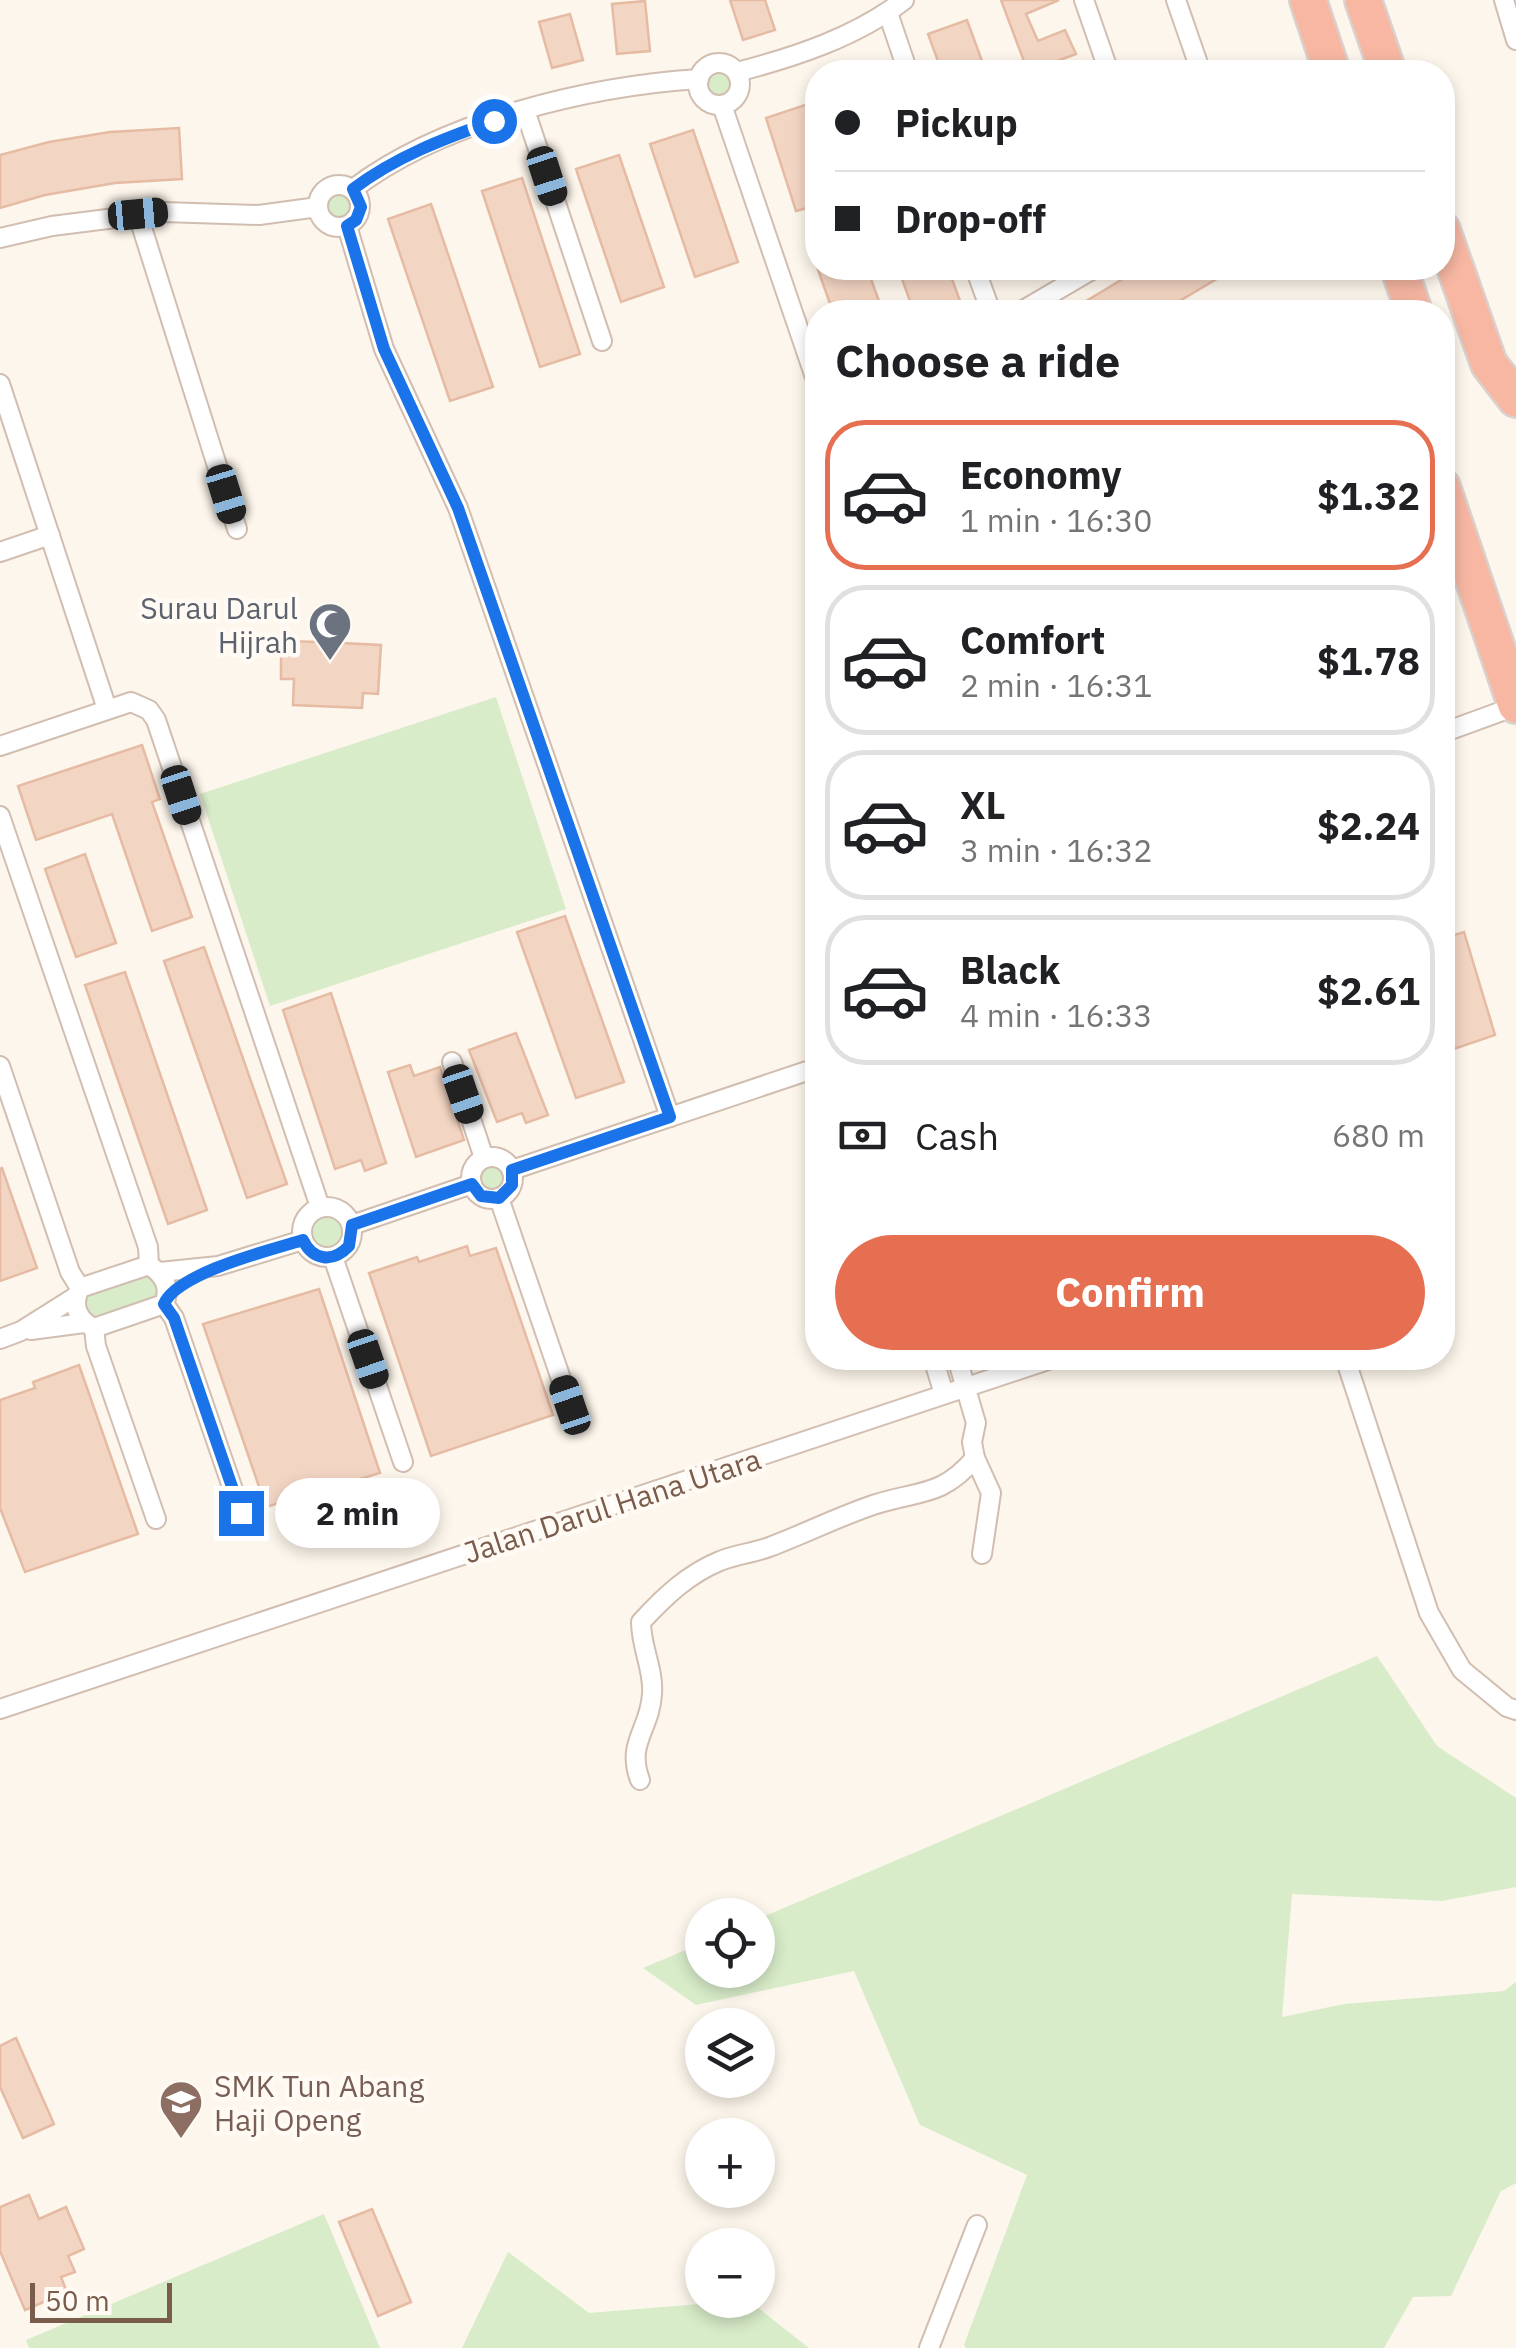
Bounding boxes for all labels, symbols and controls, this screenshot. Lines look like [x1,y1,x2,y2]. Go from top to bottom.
text: Pickup [895,98,1018,147]
route start [472,99,517,144]
car [523,143,571,209]
text: Drop-off [895,194,1046,243]
car [107,196,169,232]
text: Choose a ride [835,331,1120,389]
icon: car [840,450,930,540]
text: Economy [960,450,1122,499]
car [203,461,249,527]
text: $1.32 [1317,471,1420,520]
text: 1 min · 16:30 [960,499,1153,541]
place label: Surau Darul Hijrah [140,588,298,661]
mosque icon: Surau Darul Hijrah [307,601,353,662]
icon: car [840,615,930,705]
text: Comfort [960,615,1105,664]
text: $1.78 [1317,636,1420,685]
text: 2 min · 16:31 [960,664,1153,706]
car [157,762,205,828]
icon: car [840,780,930,870]
text: XL [960,780,1006,829]
text: $2.24 [1317,801,1420,850]
text: 3 min · 16:32 [960,829,1153,871]
icon: car [840,945,930,1035]
text: Black [960,945,1060,994]
text: $2.61 [1317,966,1420,1015]
text: 4 min · 16:33 [960,994,1153,1036]
car [439,1061,487,1127]
icon: cash [835,1108,890,1163]
text: Cash [915,1111,999,1160]
text: 680 m [1332,1114,1425,1156]
button: Confirm [835,1235,1425,1350]
car [344,1326,392,1392]
car [546,1372,594,1438]
street label: Jalan Darul Hana Utara [458,1439,766,1571]
callout: 2 min [276,1478,441,1548]
route end [219,1491,264,1536]
text: 2 min [316,1492,399,1534]
map controls [685,1898,775,2318]
button: locate [685,1898,775,1988]
button: layers [685,2008,775,2098]
place label: SMK Tun Abang Haji Openg [214,2066,424,2139]
school or university icon: SMK Tun Abang Haji Openg [158,2079,204,2140]
button: + [685,2118,775,2208]
button: − [685,2228,775,2318]
scale bar [30,2278,172,2322]
text: 50 m [45,2282,110,2319]

